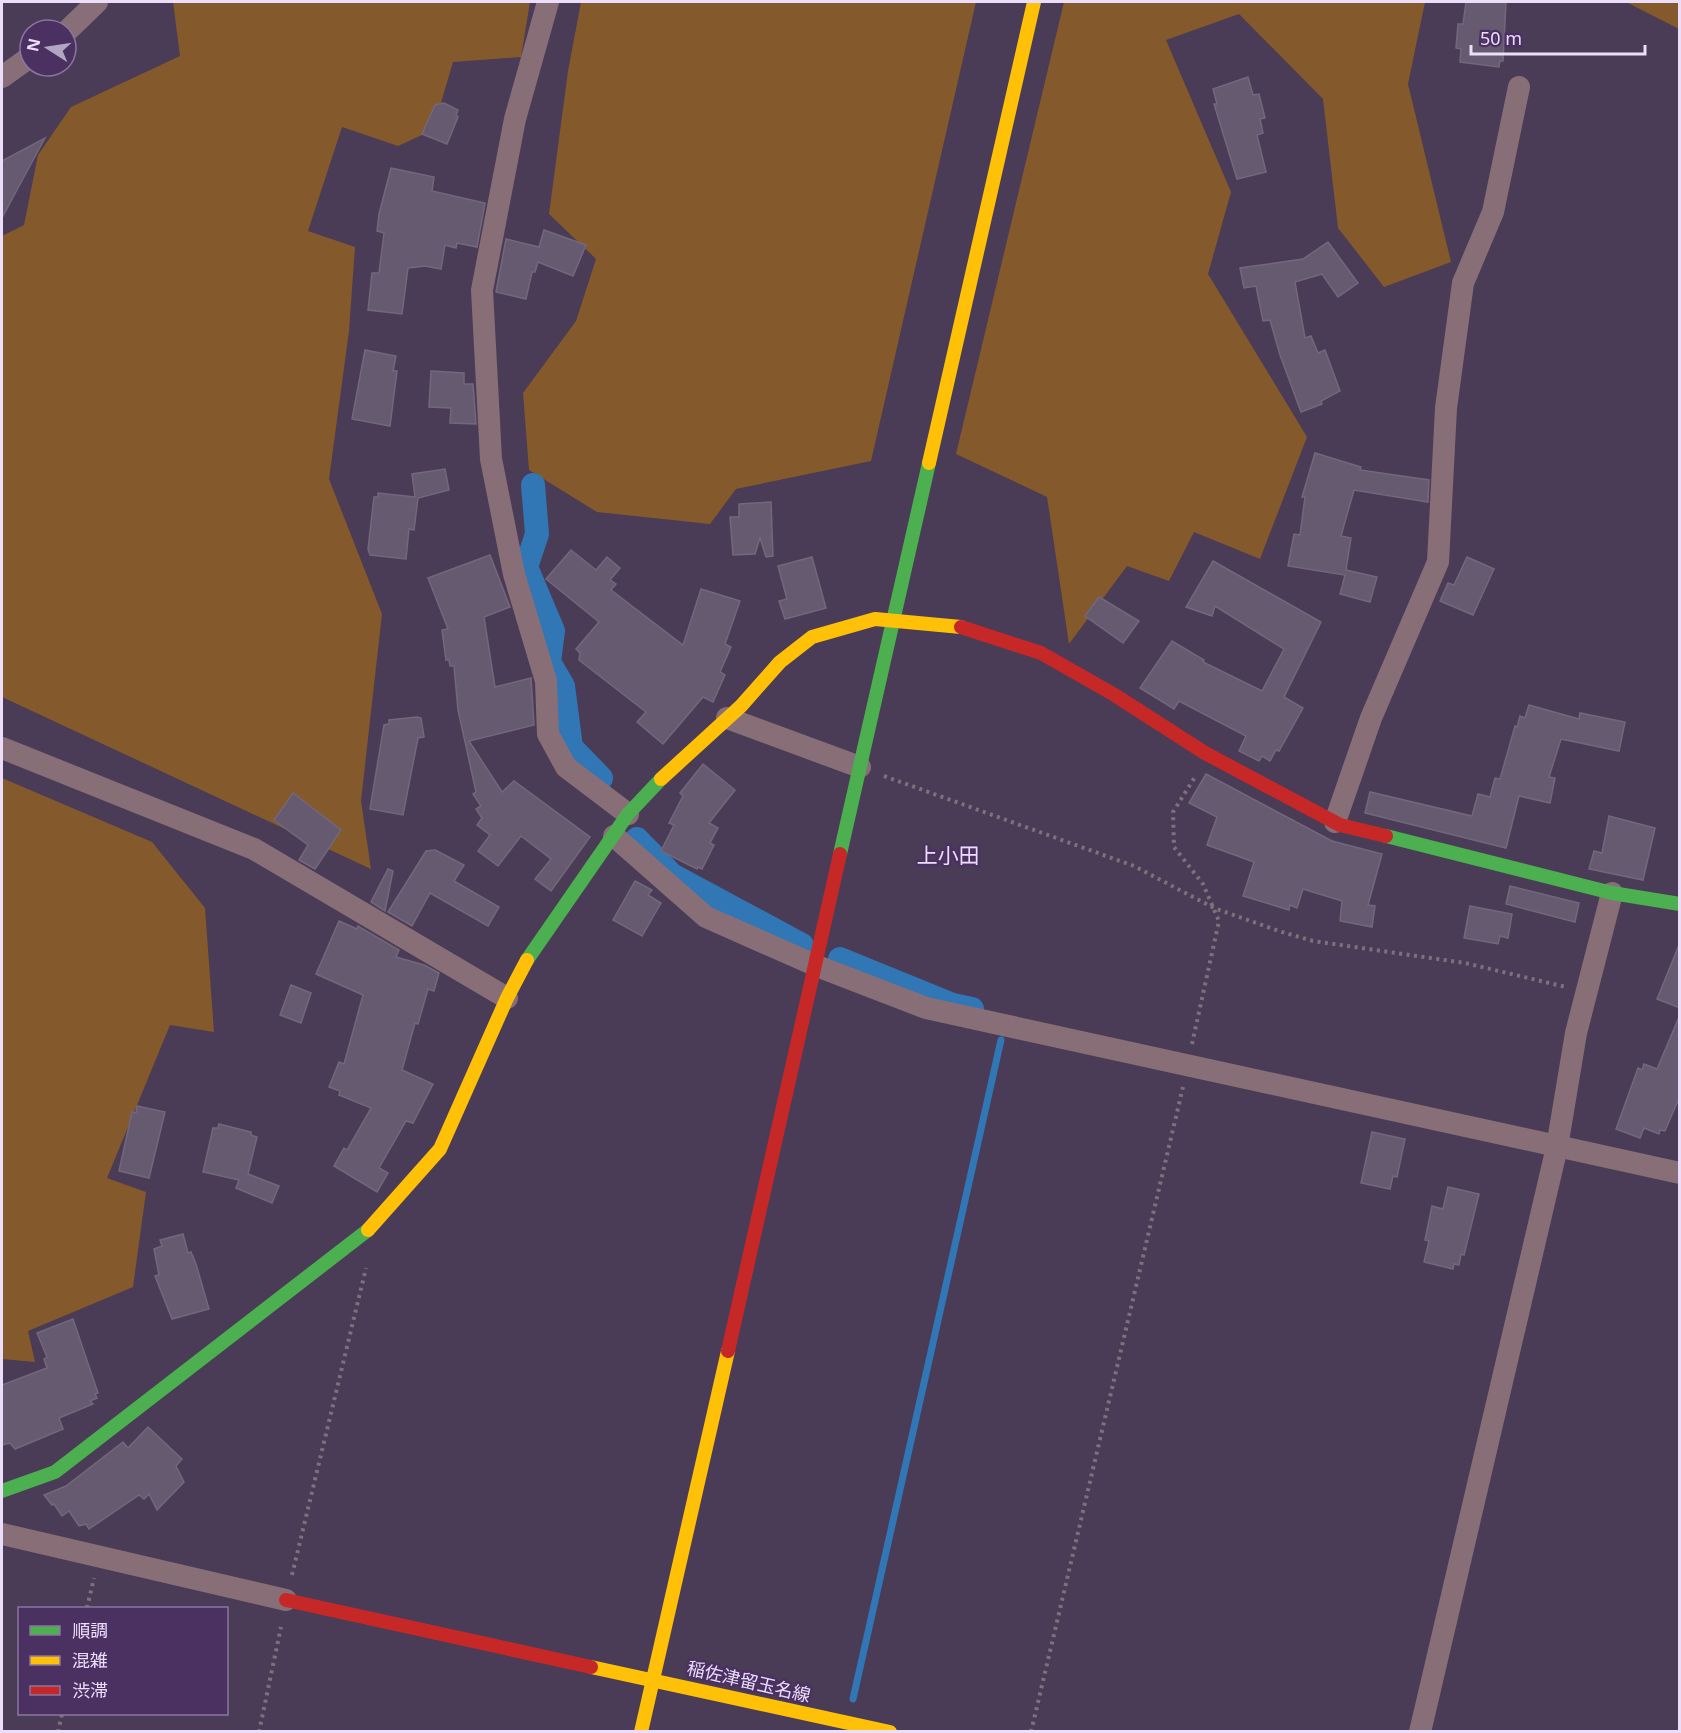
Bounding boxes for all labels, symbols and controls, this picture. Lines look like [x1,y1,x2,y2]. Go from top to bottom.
north arrow [18,18,78,78]
scale bar [1471,18,1645,56]
text: 50 m [1480,26,1522,50]
text: N [21,36,45,54]
district label: 上小田 [917,841,980,869]
legend [18,1607,228,1715]
text: 順調 [72,1618,108,1642]
text: 混雑 [72,1648,108,1672]
street label: 稲佐津留玉名線 [685,1655,813,1707]
text: 渋滞 [72,1678,108,1702]

